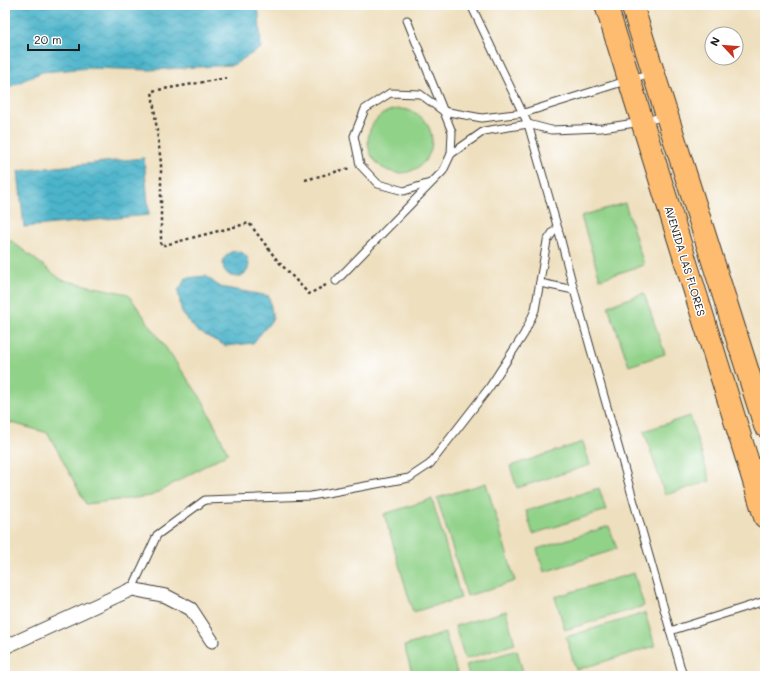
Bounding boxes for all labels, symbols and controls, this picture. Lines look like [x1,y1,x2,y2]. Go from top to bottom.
scale bar [28,26,79,52]
north arrow [704,26,744,66]
text: 20 m [34,31,62,47]
text: N [706,34,723,48]
street label: AVENIDA LAS FLORES [662,204,709,318]

